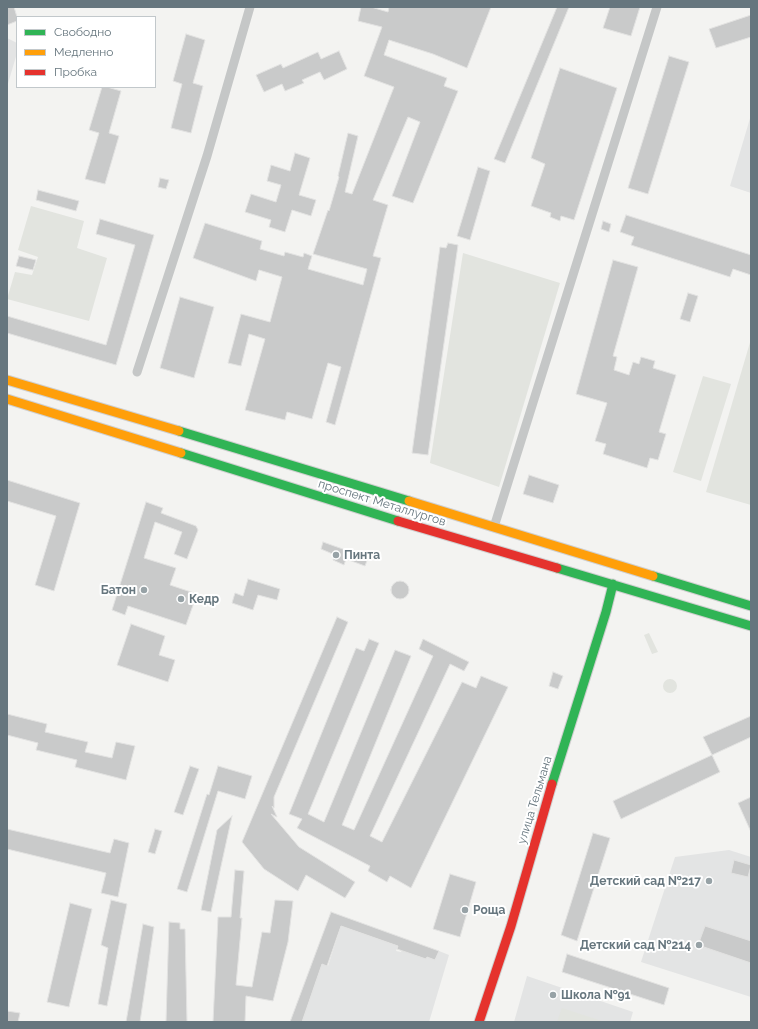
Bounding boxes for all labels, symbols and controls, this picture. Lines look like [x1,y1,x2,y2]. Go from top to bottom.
legend [16,16,156,88]
text: Свободно [54,25,111,39]
text: Медленно [54,45,113,59]
text: Пробка [54,65,97,79]
street label: проспект Металлургов [317,477,447,529]
place label: Пинта [344,548,380,562]
marker: Пинта [331,550,341,560]
place label: Батон [101,583,136,597]
marker: Батон [139,585,149,595]
place label: Кедр [189,592,219,606]
marker: Кедр [176,594,186,604]
street label: улица Тельмана [515,754,555,846]
place label: Детский сад №217 [590,874,701,888]
marker: Детский сад №217 [704,876,714,886]
place label: Роща [473,903,505,917]
marker: Роща [460,905,470,915]
place label: Детский сад №214 [580,938,691,952]
marker: Детский сад №214 [694,940,704,950]
place label: Школа №91 [561,988,631,1002]
marker: Школа №91 [548,990,558,1000]

